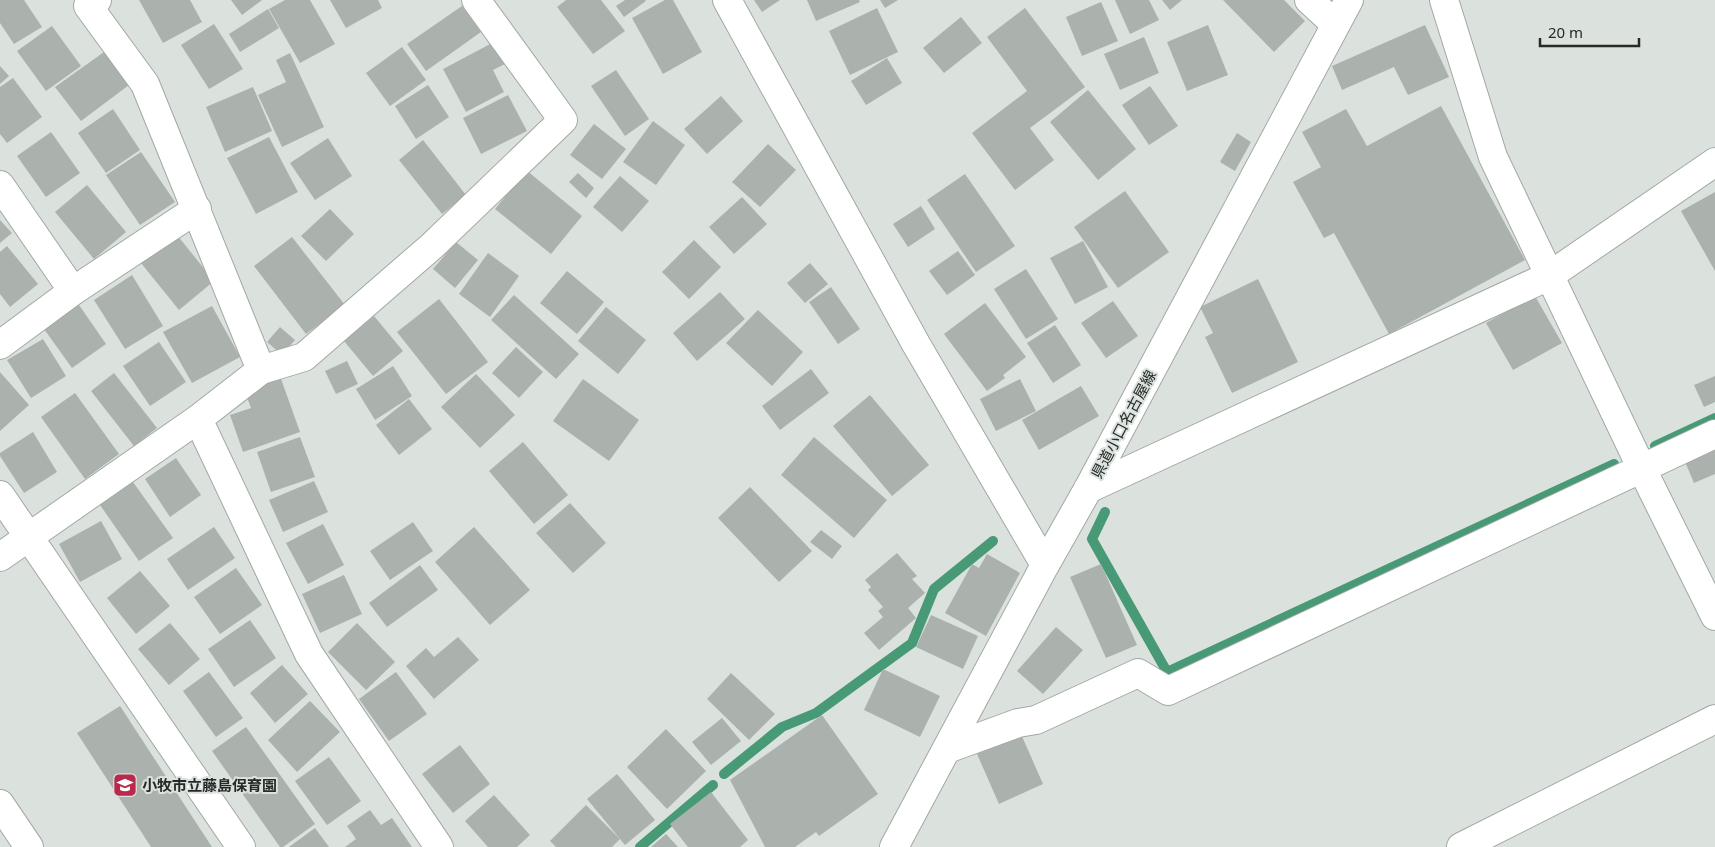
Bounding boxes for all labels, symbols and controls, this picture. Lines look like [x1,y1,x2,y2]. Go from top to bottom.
scale bar [1540,15,1639,47]
text: 20 m [1548,22,1583,42]
street label: 県道小口名古屋線 [1086,366,1160,482]
school or university icon: 小牧市立藤島保育園 [112,772,138,798]
place label: 小牧市立藤島保育園 [142,775,277,795]

